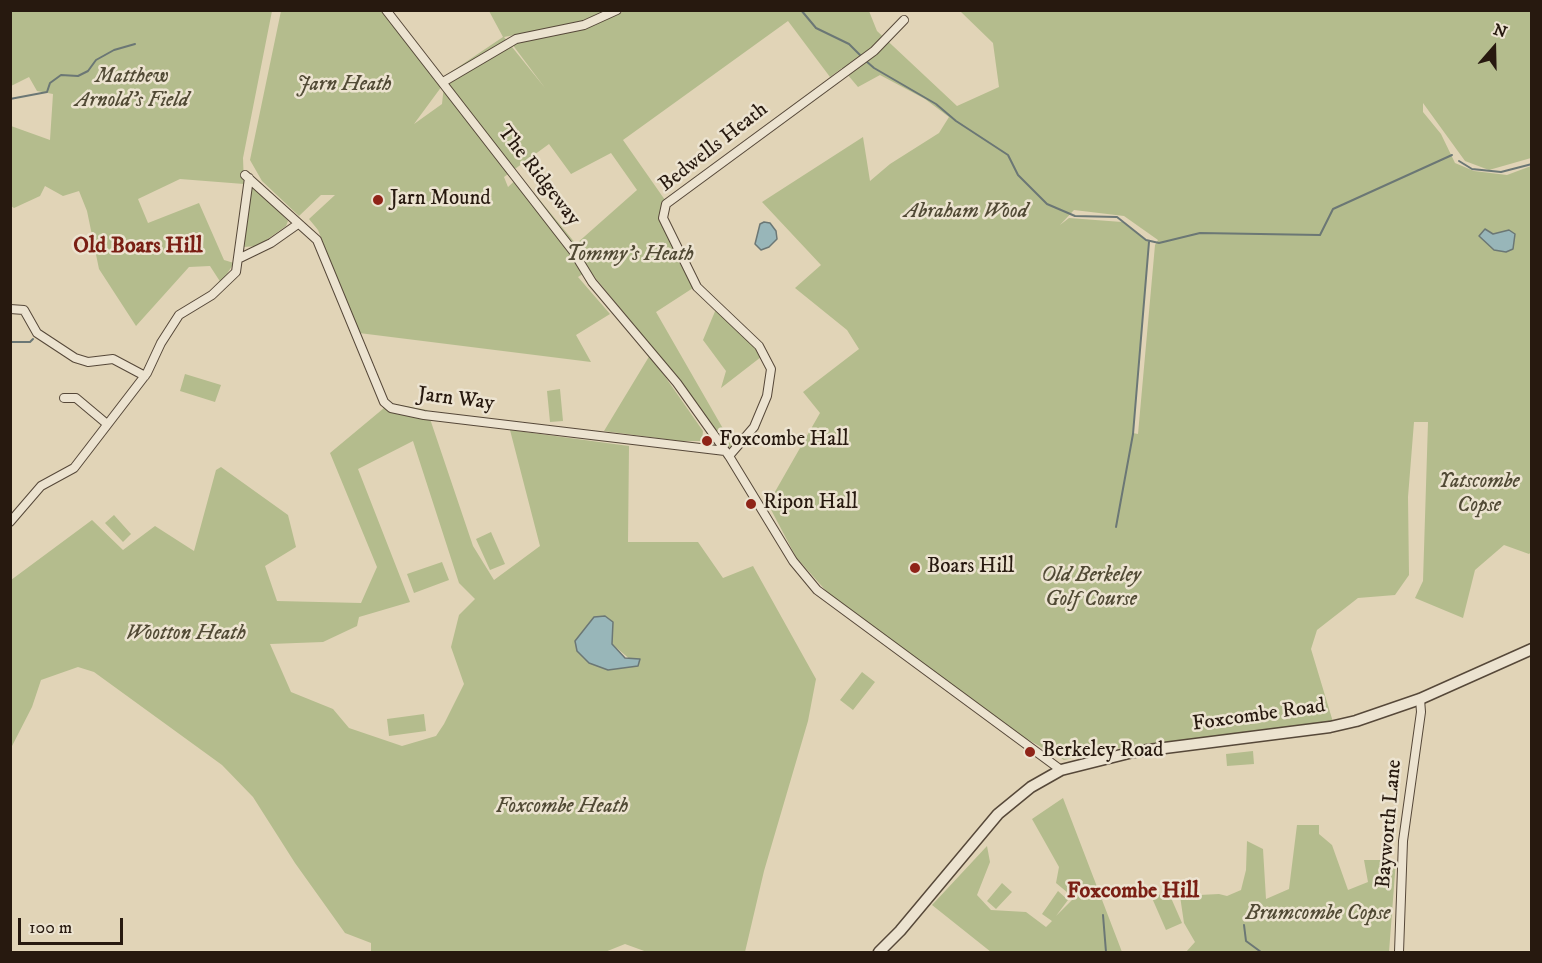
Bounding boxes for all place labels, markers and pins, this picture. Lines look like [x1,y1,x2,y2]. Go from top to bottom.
place label: Jarn Mound [390,187,491,213]
marker: Jarn Mound [371,193,385,207]
place label: Foxcombe Hall [719,428,849,454]
marker: Foxcombe Hall [700,434,714,448]
place label: Ripon Hall [763,491,858,517]
marker: Ripon Hall [744,497,758,511]
place label: Boars Hill [927,555,1014,581]
marker: Boars Hill [908,561,922,575]
place label: Berkeley Road [1042,739,1163,765]
marker: Berkeley Road [1023,745,1037,759]

